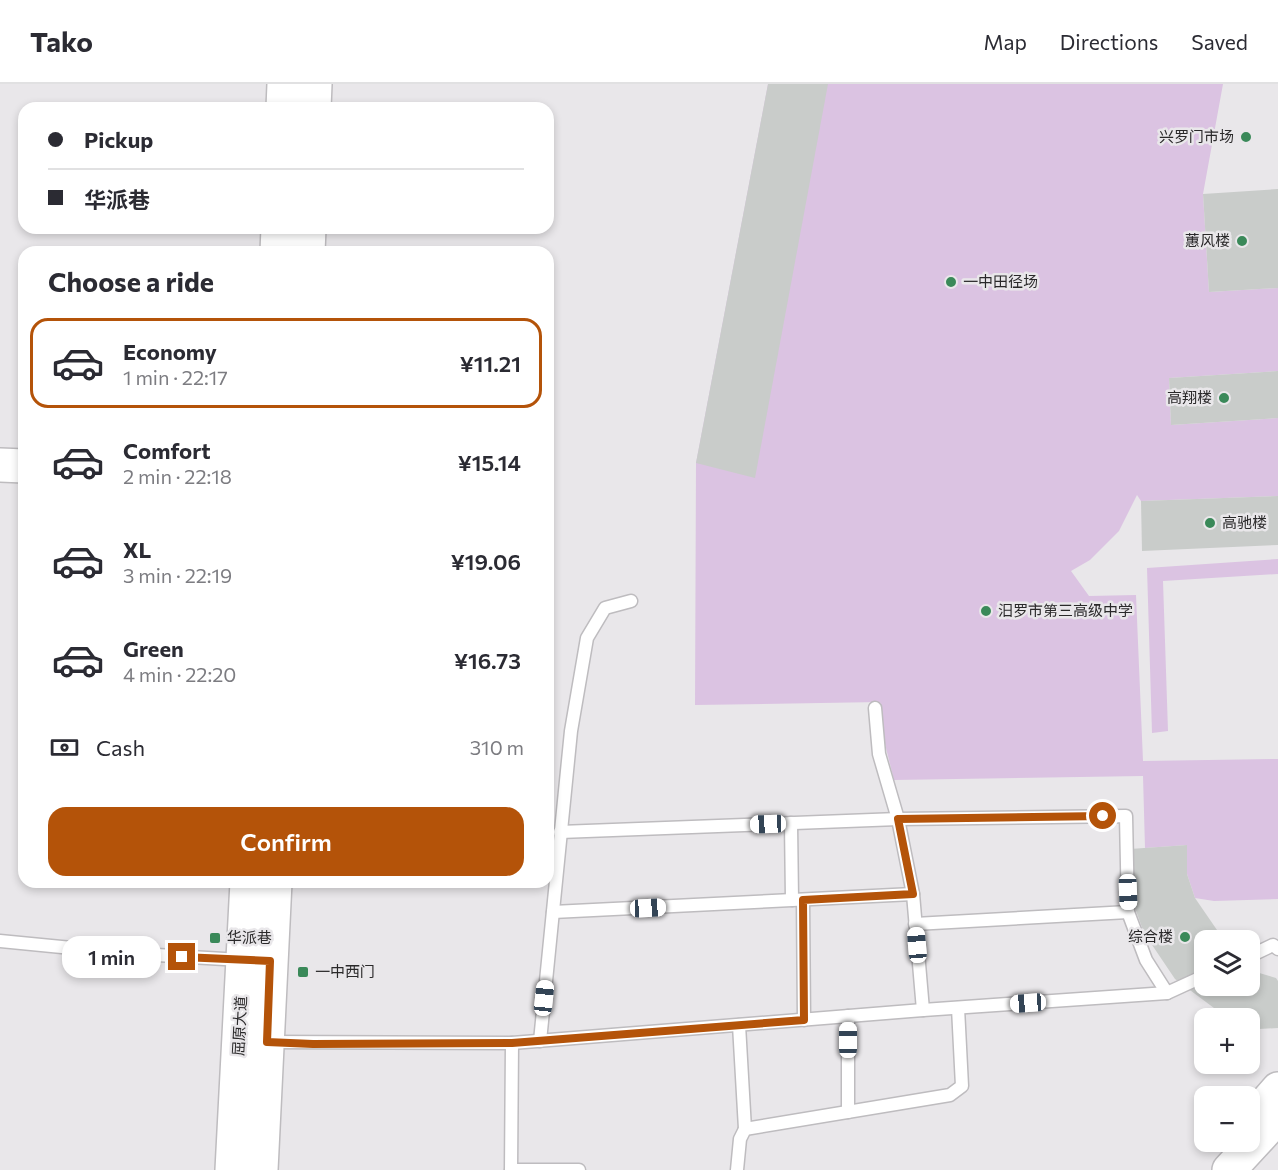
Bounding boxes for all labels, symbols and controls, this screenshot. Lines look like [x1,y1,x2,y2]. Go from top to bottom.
text: Tako [30,24,93,58]
text: Map [984,29,1027,54]
text: Directions [1060,29,1158,54]
text: Saved [1191,29,1248,54]
text: Pickup [84,126,153,153]
place label: 兴罗门市场 [1159,127,1234,145]
marker: 兴罗门市场 [1239,130,1253,144]
text: 华派巷 [84,186,150,213]
place label: 蕙风楼 [1185,231,1230,249]
marker: 蕙风楼 [1235,234,1249,248]
text: Choose a ride [48,265,214,298]
place label: 一中田径场 [963,272,1038,290]
marker: 一中田径场 [944,275,958,289]
icon: car [51,336,105,390]
text: Economy [123,338,217,365]
text: ¥11.21 [460,350,521,377]
text: 1 min · 22:17 [123,365,228,389]
place label: 高翔楼 [1167,388,1212,406]
marker: 高翔楼 [1217,391,1231,405]
icon: car [51,435,105,489]
text: Comfort [123,437,211,464]
text: ¥15.14 [458,449,521,476]
text: 2 min · 22:18 [123,464,232,488]
place label: 高驰楼 [1222,513,1267,531]
marker: 高驰楼 [1203,516,1217,530]
icon: car [51,534,105,588]
text: XL [123,536,151,563]
text: ¥19.06 [451,548,521,575]
text: 3 min · 22:19 [123,563,232,587]
place label: 汨罗市第三高级中学 [998,601,1133,619]
marker: 汨罗市第三高级中学 [979,604,993,618]
icon: car [51,633,105,687]
text: Green [123,635,184,662]
text: ¥16.73 [454,647,521,674]
text: 4 min · 22:20 [123,662,236,686]
icon: cash [48,731,81,764]
text: Cash [96,734,145,761]
text: 310 m [470,735,524,759]
route start [1089,802,1116,829]
button: Confirm [48,807,524,876]
car [750,814,786,834]
car [1118,874,1138,910]
car [630,898,666,918]
car [906,926,928,964]
place label: 综合楼 [1128,927,1173,945]
place label: 华派巷 [227,928,272,946]
marker: 综合楼 [1178,930,1192,944]
map controls [1194,930,1260,1152]
button: layers [1194,930,1260,996]
marker: 华派巷 [208,931,222,945]
callout: 1 min [62,936,161,978]
route end [168,943,195,970]
text: 1 min [88,945,135,969]
place label: 一中西门 [315,962,375,980]
marker: 一中西门 [296,965,310,979]
car [533,979,555,1017]
car [1009,993,1047,1013]
street label: 屈原大道 [228,996,250,1056]
button: + [1194,1008,1260,1074]
car [839,1022,857,1058]
button: − [1194,1086,1260,1152]

